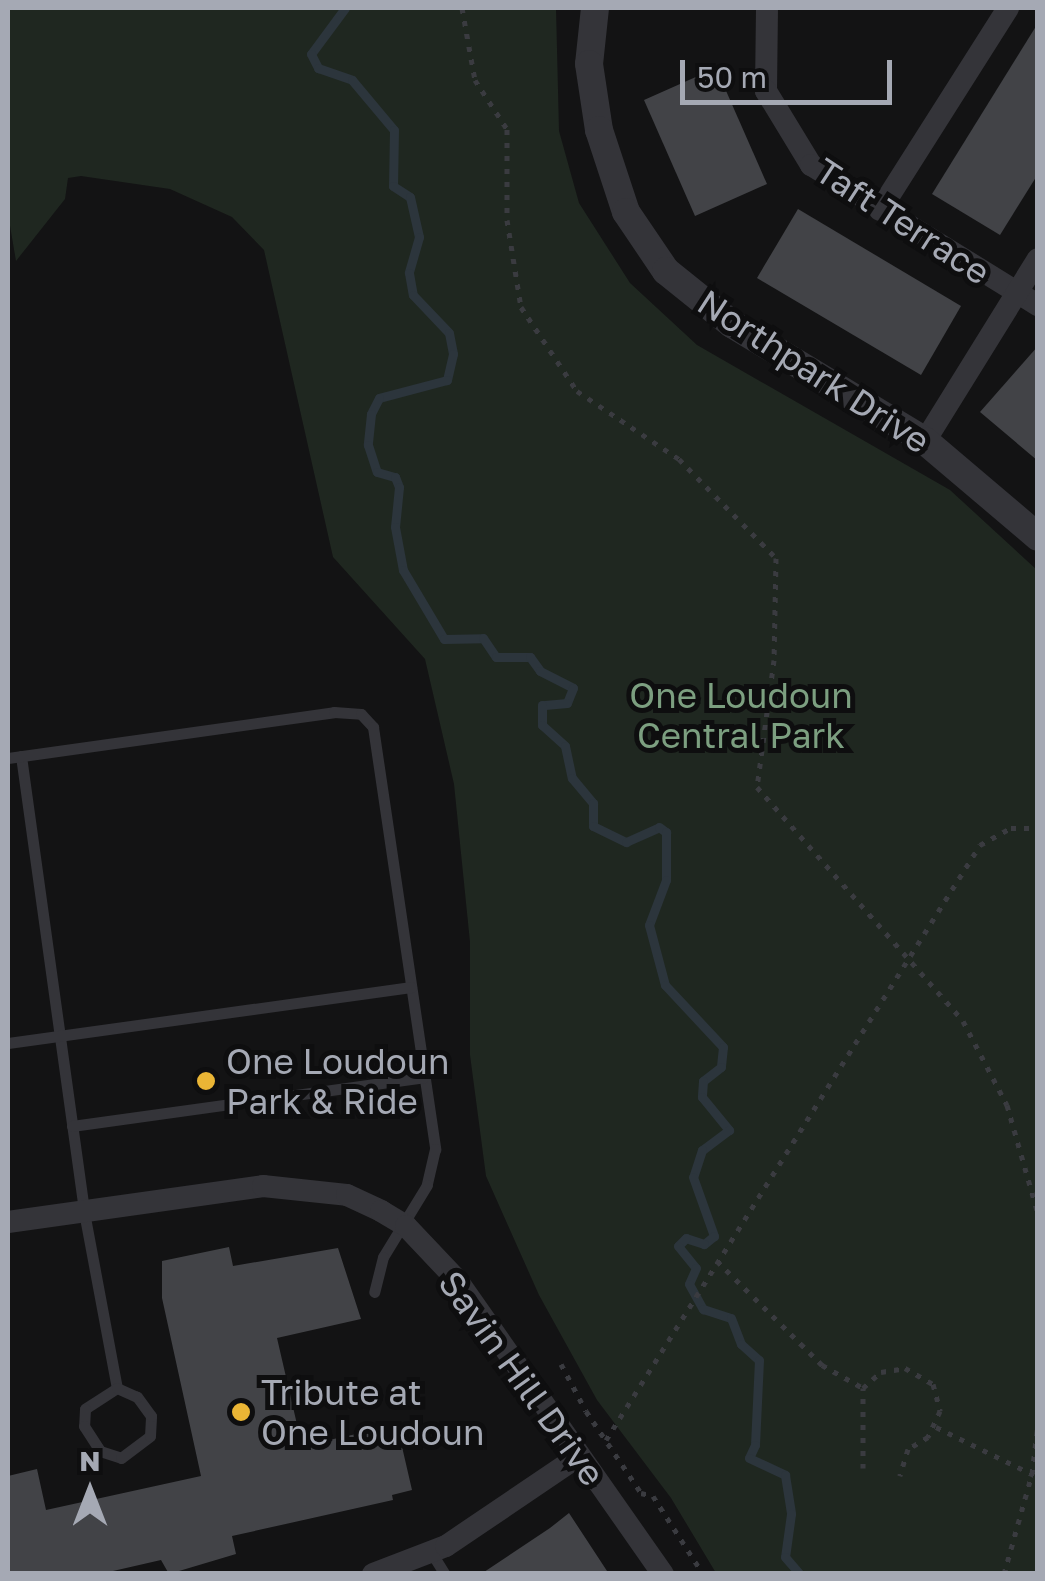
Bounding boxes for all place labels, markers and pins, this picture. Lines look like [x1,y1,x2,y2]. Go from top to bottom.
place label: One Loudoun Park & Ride [226,1040,449,1122]
marker: One Loudoun Park & Ride [195,1070,217,1092]
place label: Tribute at One Loudoun [261,1371,484,1453]
marker: Tribute at One Loudoun [230,1401,252,1423]

